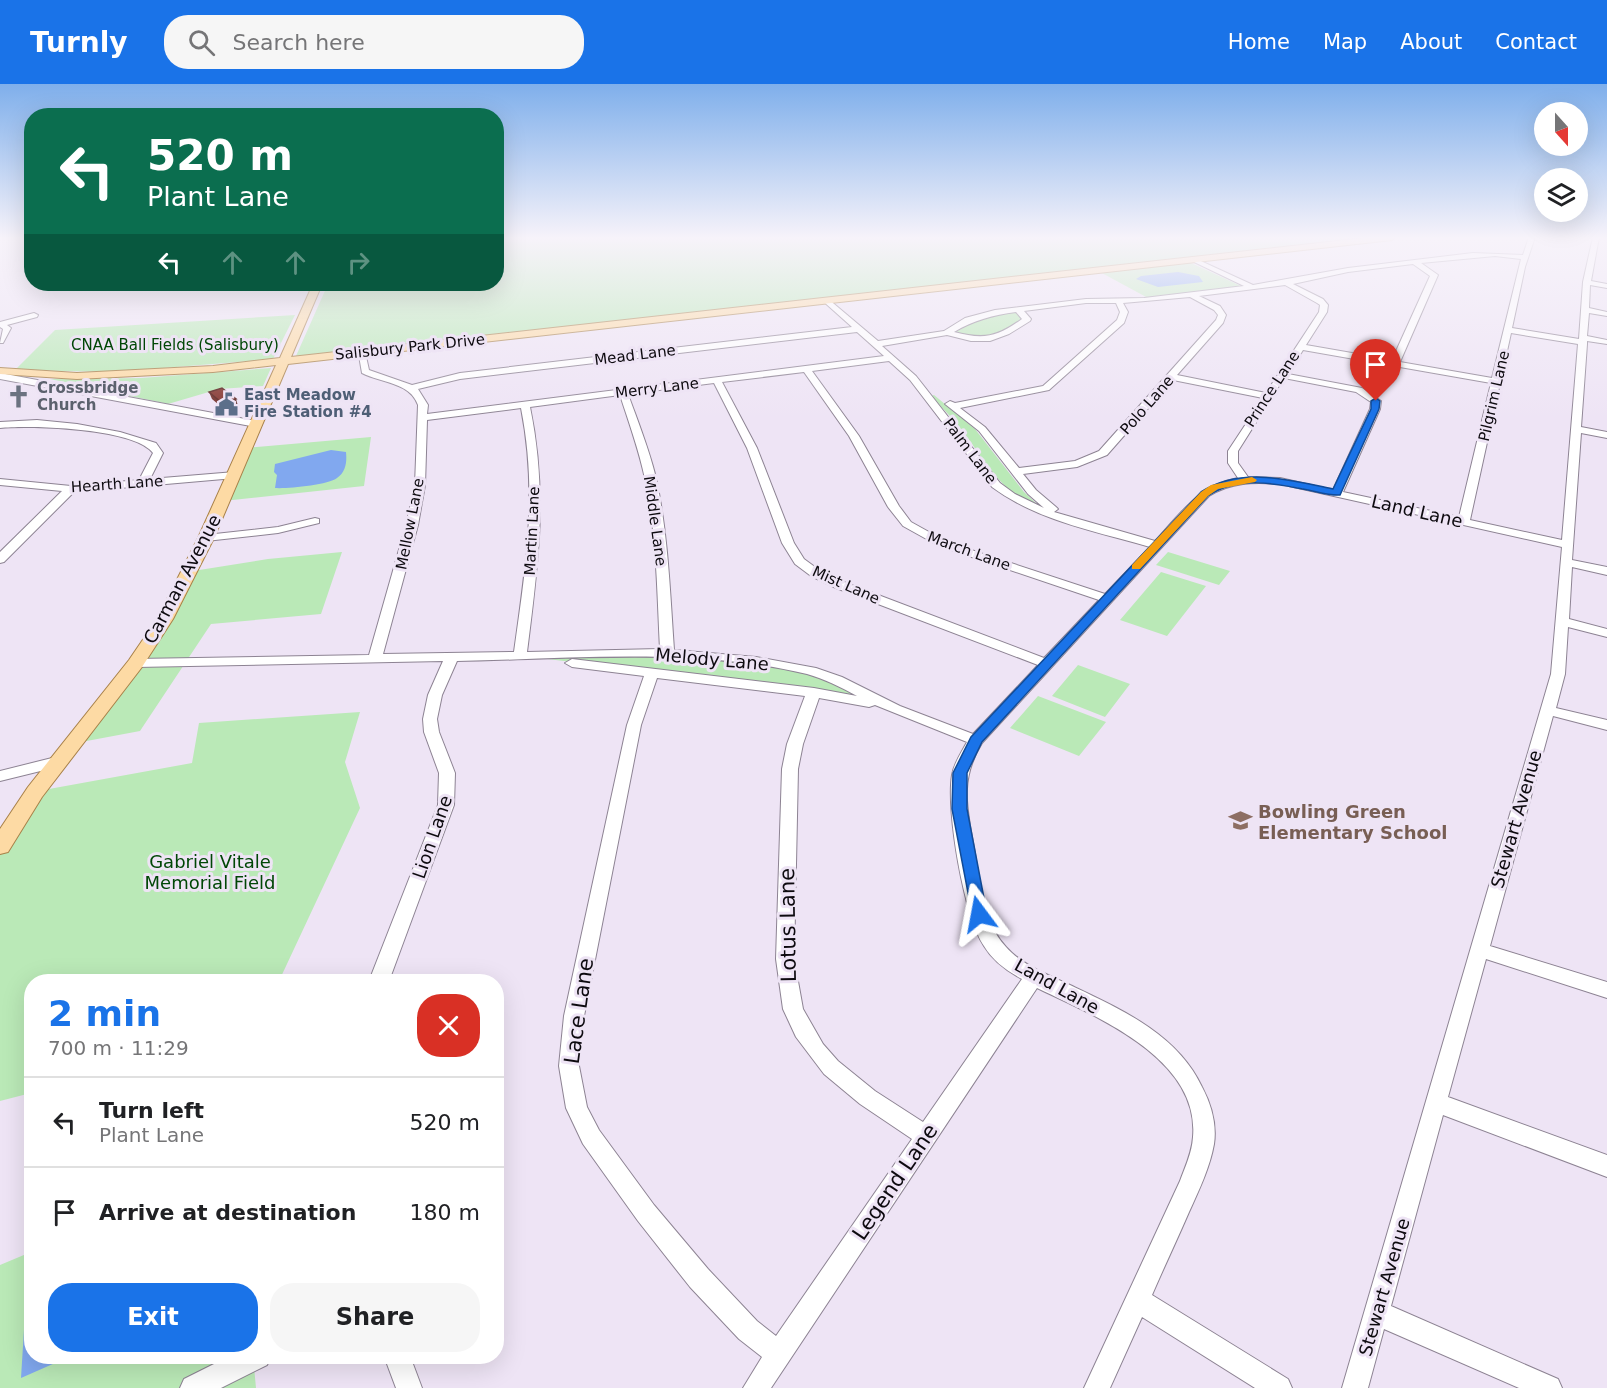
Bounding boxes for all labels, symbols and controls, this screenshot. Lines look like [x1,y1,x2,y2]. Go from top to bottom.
search box [164,15,584,69]
text: Turnly [30,26,128,59]
icon: search [185,26,218,59]
text: Search here [233,30,365,55]
text: Home [1228,30,1290,54]
text: Map [1323,30,1367,54]
text: About [1400,30,1462,54]
text: Contact [1495,30,1577,54]
north arrow [1534,102,1588,156]
map controls [1534,102,1588,222]
text: 520 m [147,131,293,180]
icon: left [48,132,126,210]
button: layers [1534,168,1588,222]
text: Plant Lane [147,181,289,212]
icon: left [153,246,186,279]
icon: ahead [216,246,249,279]
icon: ahead [279,246,312,279]
icon: right [342,246,375,279]
street label: Salisbury Park Drive [334,330,486,364]
park label: CNAA Ball Fields (Salisbury) [71,336,279,354]
pin [1350,339,1401,401]
street label: Mead Lane [593,341,677,369]
street label: Prince Lane [1241,348,1303,430]
icon: arrive [1359,348,1392,381]
street label: Pilgrim Lane [1475,349,1513,443]
street label: Polo Lane [1117,372,1177,438]
street label: Merry Lane [614,374,700,402]
place label: Crossbridge Church [37,379,139,414]
church icon: Crossbridge Church [6,384,32,410]
place label: East Meadow Fire Station #4 [244,386,372,421]
public building icon: East Meadow Fire Station #4 [213,391,239,417]
street label: Palm Lane [940,415,1000,487]
street label: Hearth Lane [70,472,164,496]
street label: Middle Lane [640,475,670,567]
street label: Mellow Lane [392,477,428,571]
street label: Martin Lane [521,486,543,576]
street label: Land Lane [1369,490,1465,532]
street label: Carman Avenue [139,511,225,647]
street label: March Lane [925,528,1013,574]
street label: Mist Lane [810,562,882,608]
street label: Melody Lane [654,644,770,674]
street label: Stewart Avenue [1486,748,1546,890]
street label: Lion Lane [408,793,456,881]
place label: Bowling Green Elementary School [1258,801,1447,843]
school or university icon: Bowling Green Elementary School [1227,808,1253,834]
park label: Gabriel Vitale Memorial Field [145,851,275,893]
street label: Lotus Lane [775,868,801,982]
position arrow [947,882,1011,946]
street label: Land Lane [1011,954,1103,1018]
street label: Lace Lane [560,957,598,1065]
text: 2 min [48,993,161,1034]
button: close [417,994,480,1057]
text: 700 m · 11:29 [48,1036,189,1060]
text: Turn left [99,1098,204,1123]
icon: left [48,1106,81,1139]
text: 520 m [410,1110,480,1135]
street label: Legend Lane [847,1119,943,1245]
text: Plant Lane [99,1123,204,1147]
icon: arrive [48,1196,81,1229]
text: Arrive at destination [99,1200,356,1225]
text: 180 m [410,1200,480,1225]
street label: Stewart Avenue [1354,1216,1414,1358]
button: Exit [48,1283,258,1352]
button: Share [270,1283,480,1352]

